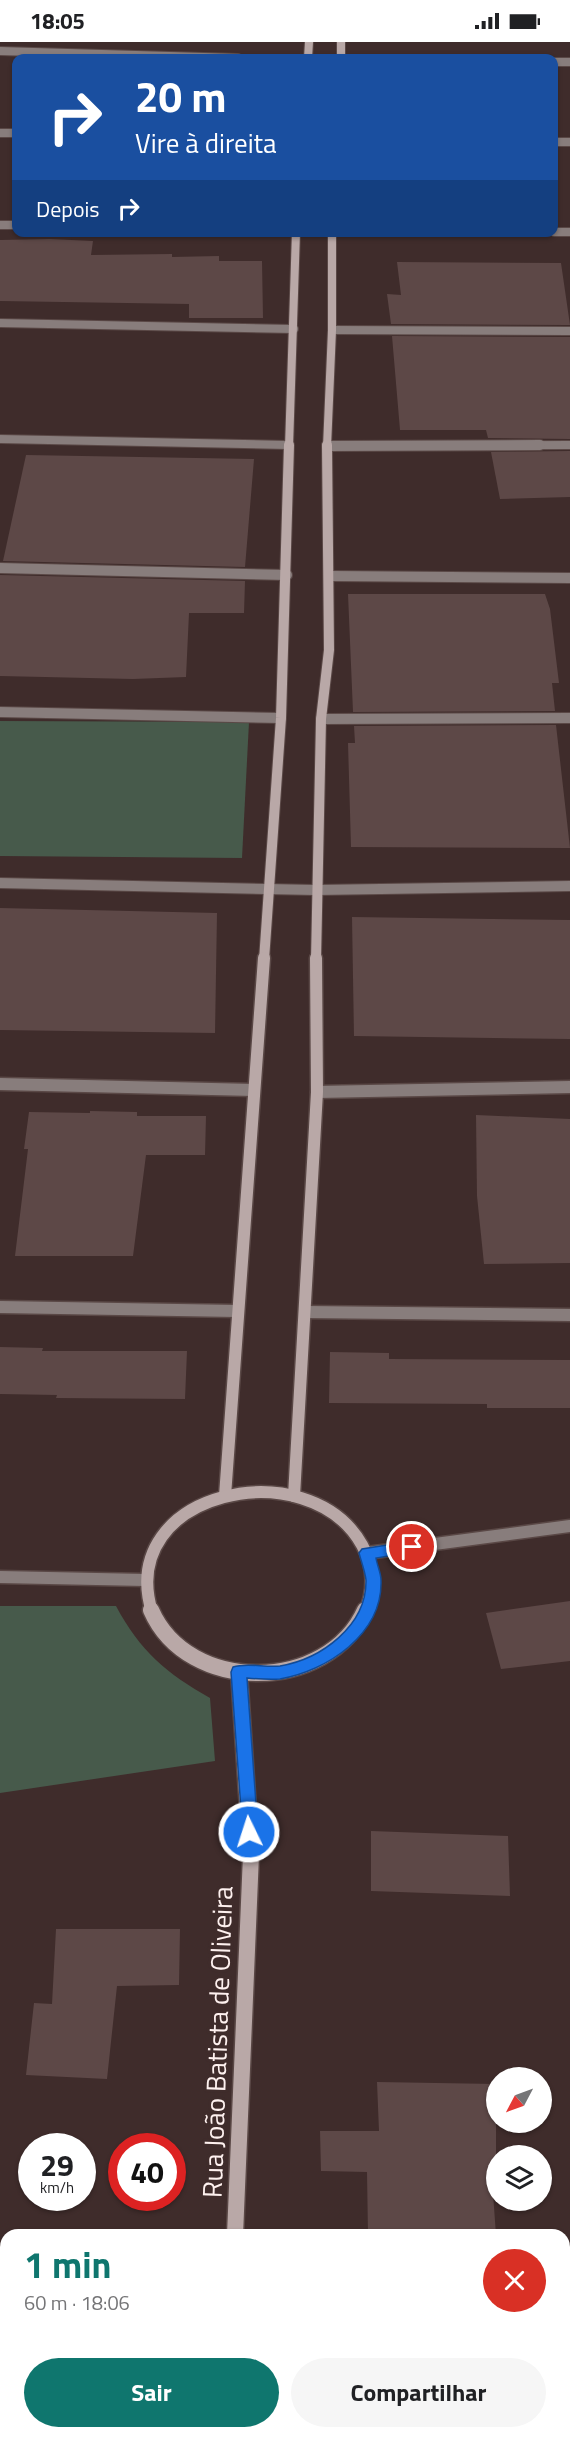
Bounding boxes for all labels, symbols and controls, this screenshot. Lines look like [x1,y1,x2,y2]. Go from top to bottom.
text: 18:05 [30,4,85,38]
text: 20 m [135,64,227,128]
icon: right [36,78,114,156]
text: Vire à direita [135,122,277,163]
text: Depois [36,192,100,226]
icon: right [112,192,145,225]
pin [386,1521,437,1572]
icon: arrive [395,1530,428,1563]
position arrow [217,1800,281,1864]
street label: Rua João Batista de Oliveira [191,1885,242,2199]
north arrow [486,2067,552,2133]
map controls [486,2067,552,2211]
speed limit sign: 40 [108,2133,186,2211]
text: 29 [40,2142,74,2188]
button: layers [486,2145,552,2211]
text: km/h [40,2176,74,2199]
text: 1 min [24,2237,111,2292]
button: close [483,2249,546,2312]
text: 60 m · 18:06 [24,2287,130,2318]
button: Sair [24,2358,279,2427]
button: Compartilhar [291,2358,546,2427]

